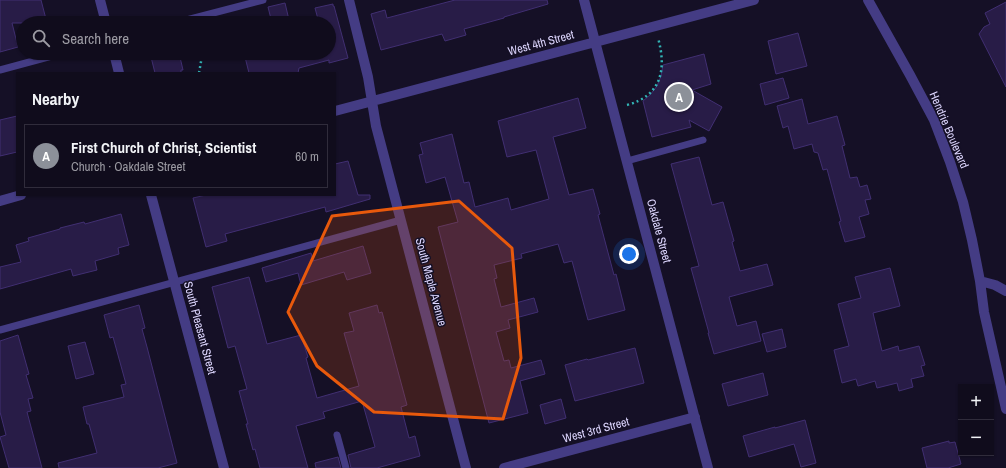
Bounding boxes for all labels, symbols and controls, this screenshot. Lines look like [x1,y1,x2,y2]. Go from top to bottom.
search box [16,16,336,60]
street label: West 4th Street [506,26,576,59]
icon: search [30,27,52,49]
text: Search here [62,28,129,49]
pin: A [666,82,692,112]
text: Nearby [32,87,79,110]
street label: Hendrie Boulevard [926,89,972,171]
text: First Church of Christ, Scientist [71,137,256,158]
text: A [42,148,50,165]
text: 60 m [295,148,319,165]
text: Church · Oakdale Street [71,158,185,175]
street label: Oakdale Street [643,197,675,265]
street label: South Maple Avenue [412,236,450,328]
your location [619,244,639,264]
street label: South Pleasant Street [180,280,220,377]
map controls [958,384,994,456]
button: + [958,384,994,420]
street label: West 3rd Street [561,413,631,447]
button: − [958,420,994,456]

